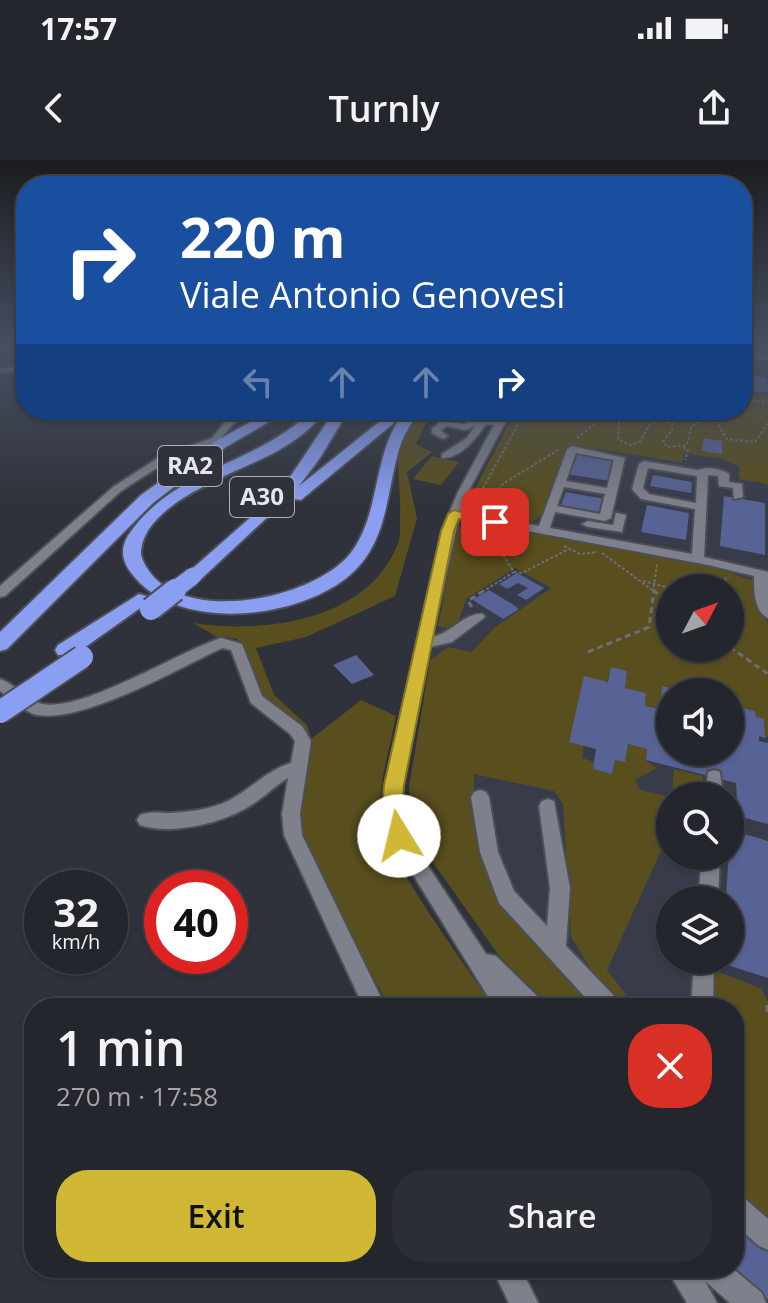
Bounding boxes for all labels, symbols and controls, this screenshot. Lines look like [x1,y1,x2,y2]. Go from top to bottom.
text: 17:57 [40,8,117,49]
text: Turnly [329,84,439,133]
icon: back [32,86,76,130]
icon: share [692,86,736,130]
text: 220 m [180,198,346,274]
icon: right [48,208,152,312]
text: Viale Antonio Genovesi [180,270,565,319]
icon: left [236,360,280,404]
icon: ahead [320,360,364,404]
icon: ahead [404,360,448,404]
icon: right [488,360,532,404]
road number: RA2 [158,446,222,486]
road number: A30 [230,477,294,517]
pin [461,488,529,556]
icon: arrive [473,500,517,544]
north arrow [656,574,744,662]
map controls [656,574,744,974]
button: sound [656,678,744,766]
button: search [656,782,744,870]
position arrow [357,794,441,878]
speed limit sign: 40 [144,870,248,974]
text: 32 [53,884,99,939]
button: layers [656,886,744,974]
text: km/h [52,928,100,955]
text: 1 min [56,1015,186,1080]
button: close [628,1024,712,1108]
text: 270 m · 17:58 [56,1078,218,1114]
button: Exit [56,1170,376,1262]
button: Share [392,1170,712,1262]

